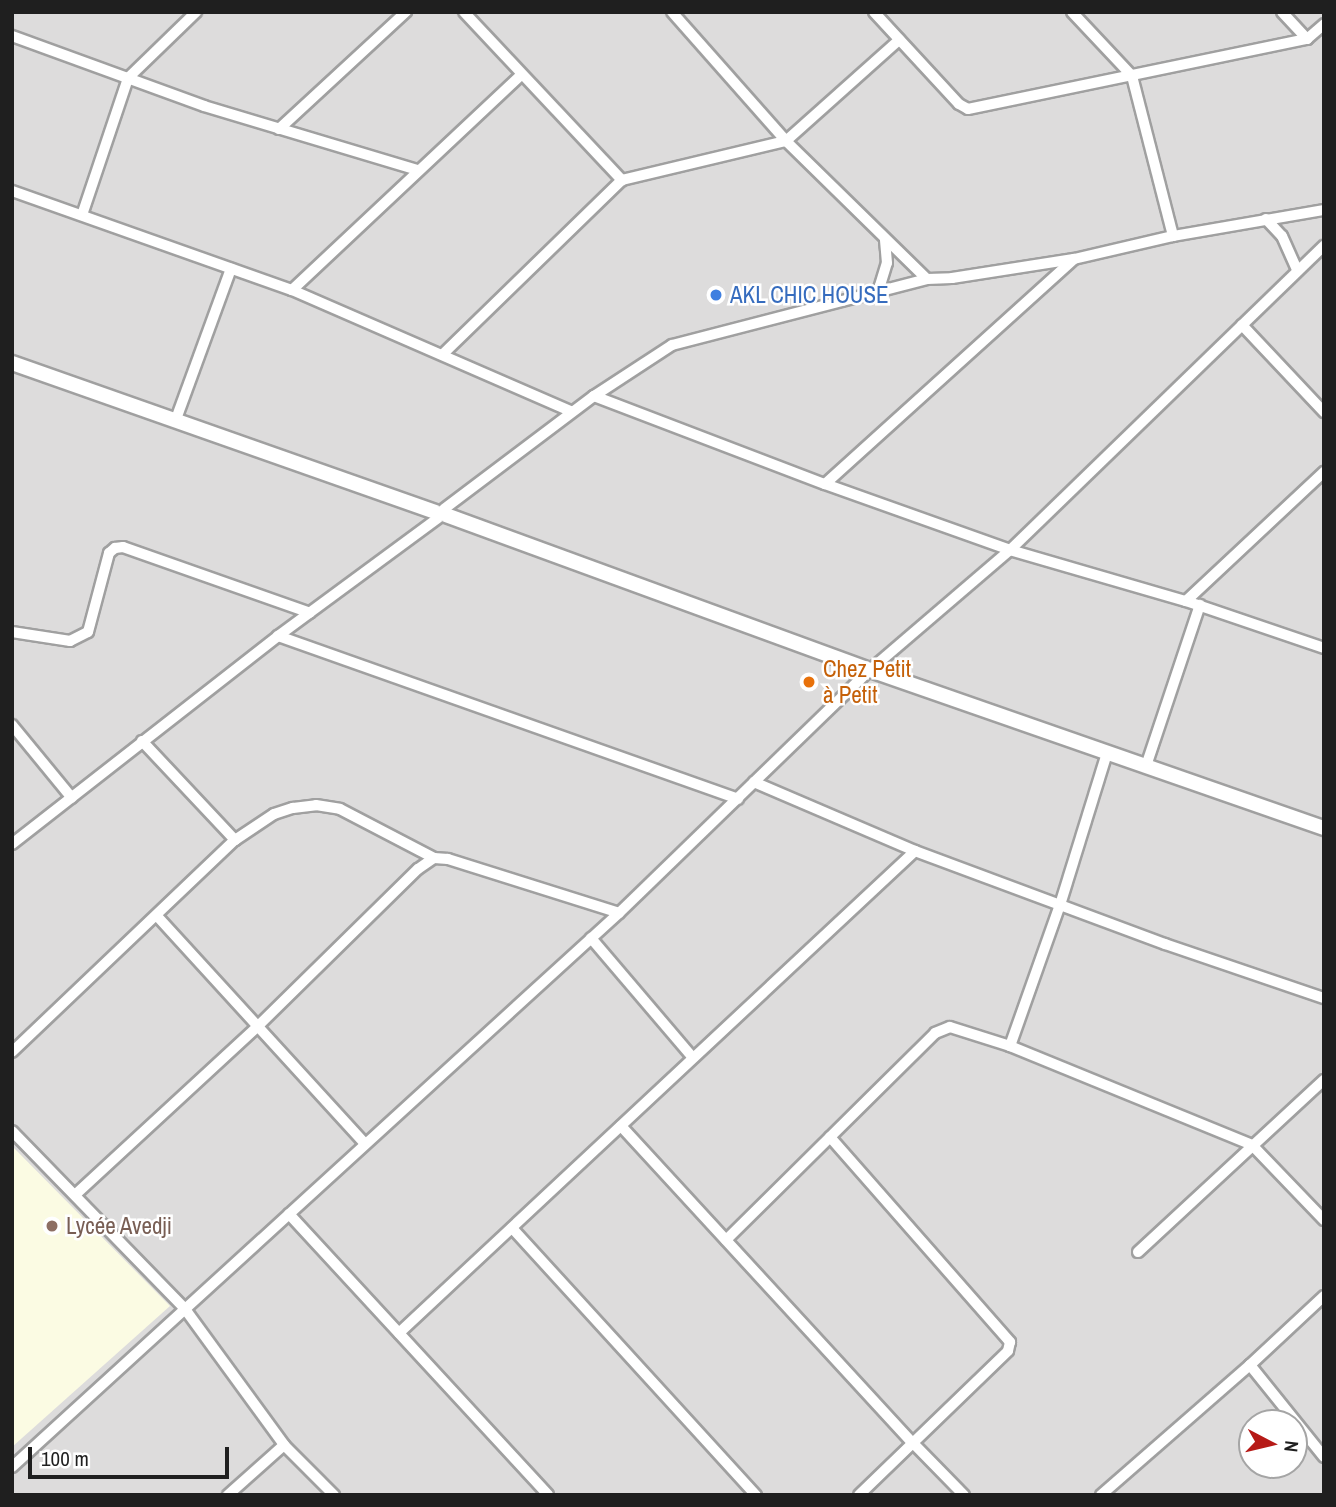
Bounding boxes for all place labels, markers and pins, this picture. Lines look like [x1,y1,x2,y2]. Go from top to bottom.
place label: AKL CHIC HOUSE [730,281,889,309]
marker: AKL CHIC HOUSE [708,287,724,303]
place label: Chez Petit à Petit [823,655,911,709]
marker: Chez Petit à Petit [801,674,817,690]
place label: Lycée Avedji [66,1212,173,1240]
marker: Lycée Avedji [44,1218,60,1234]

